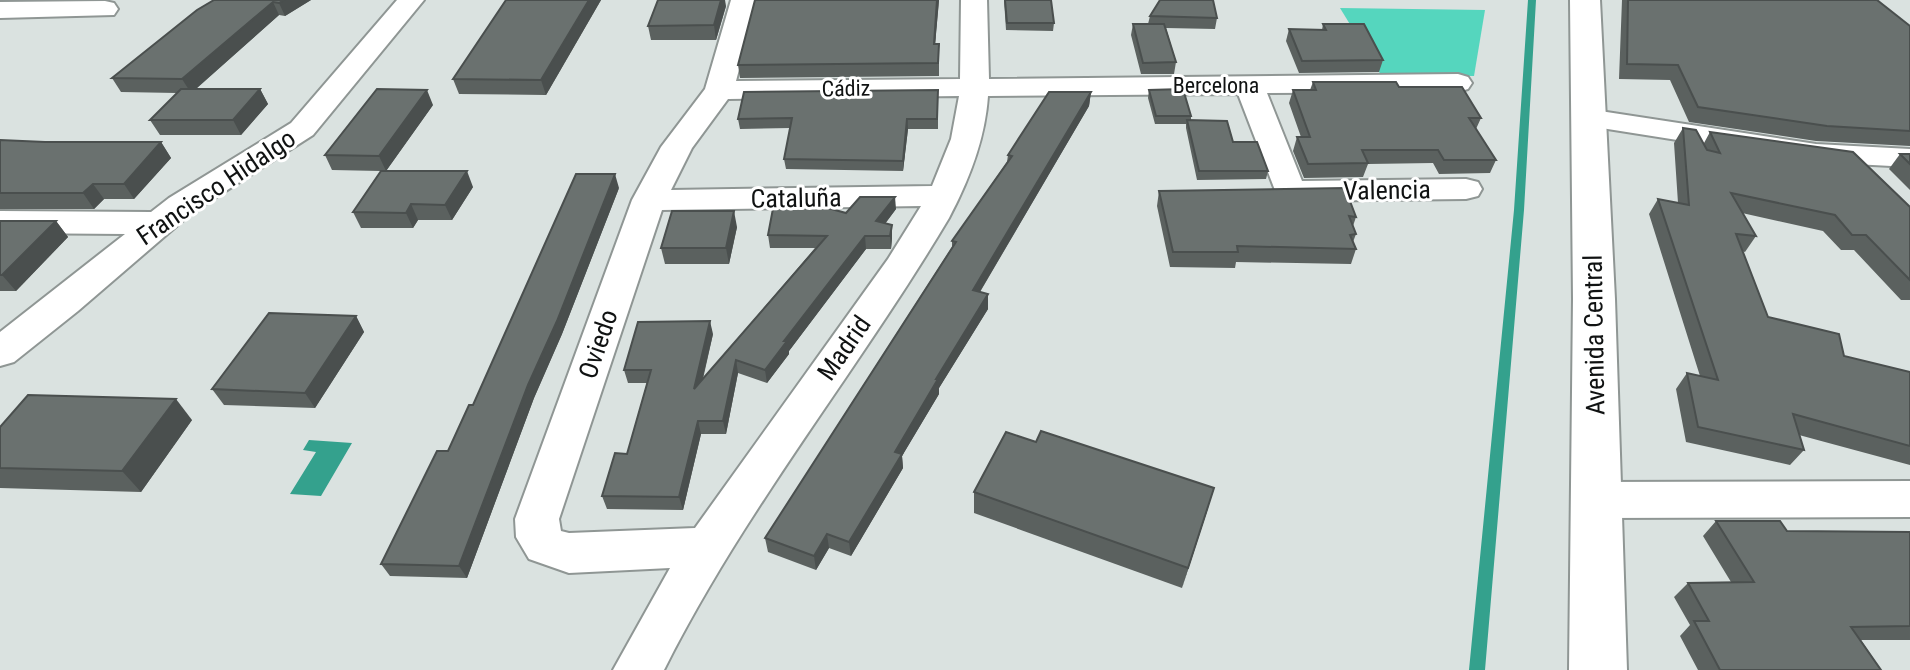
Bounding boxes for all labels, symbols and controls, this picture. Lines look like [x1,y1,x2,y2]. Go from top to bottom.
street label: Bercelona [1173,73,1259,98]
street label: Cádiz [821,76,871,101]
street label: Francisco Hidalgo [131,123,301,251]
street label: Valencia [1343,174,1431,206]
street label: Cataluña [750,182,842,214]
street label: Avenida Central [1578,255,1610,415]
street label: Oviedo [572,306,624,382]
street label: Madrid [811,310,877,386]

